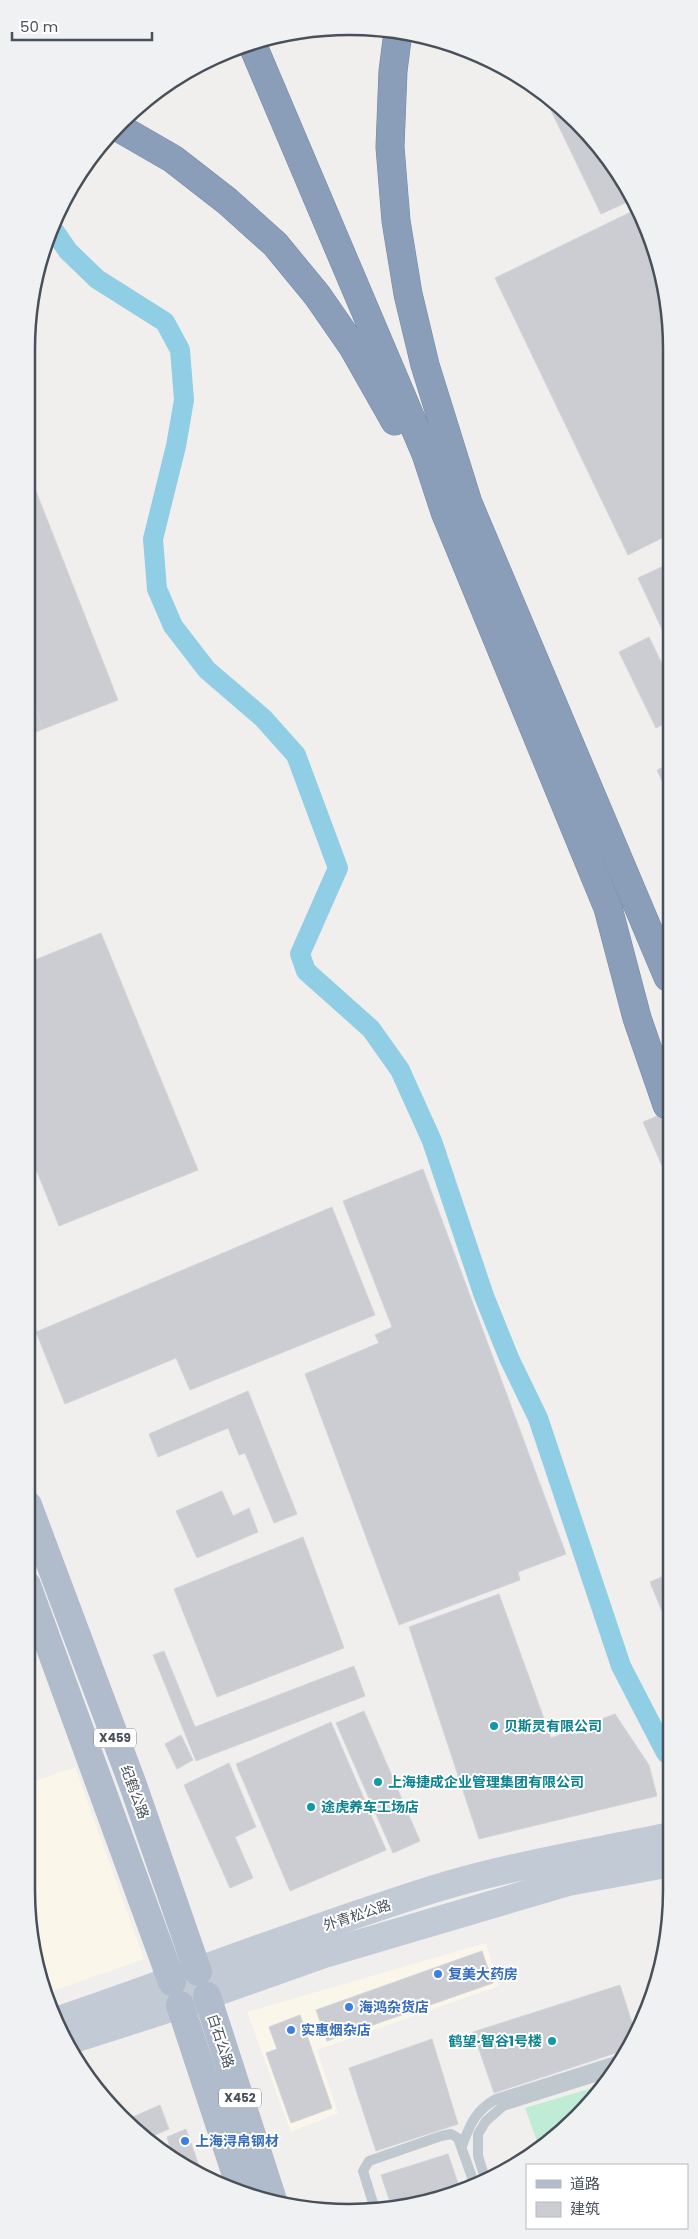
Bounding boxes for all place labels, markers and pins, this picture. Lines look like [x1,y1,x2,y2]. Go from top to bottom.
place label: 贝斯灵有限公司 [504,1716,602,1736]
marker: 贝斯灵有限公司 [488,1720,500,1732]
place label: 上海捷成企业管理集团有限公司 [388,1772,584,1792]
marker: 上海捷成企业管理集团有限公司 [372,1776,384,1788]
place label: 途虎养车工场店 [321,1797,419,1817]
marker: 途虎养车工场店 [305,1801,317,1813]
place label: 复美大药房 [448,1964,518,1984]
marker: 复美大药房 [432,1968,444,1980]
place label: 海鸿杂货店 [359,1997,429,2017]
marker: 海鸿杂货店 [343,2001,355,2013]
place label: 实惠烟杂店 [301,2020,371,2040]
marker: 实惠烟杂店 [285,2024,297,2036]
place label: 鹤望·智谷1号楼 [449,2031,542,2051]
marker: 鹤望·智谷1号楼 [546,2035,558,2047]
place label: 上海浔帛钢材 [195,2131,279,2151]
marker: 上海浔帛钢材 [179,2135,191,2147]

